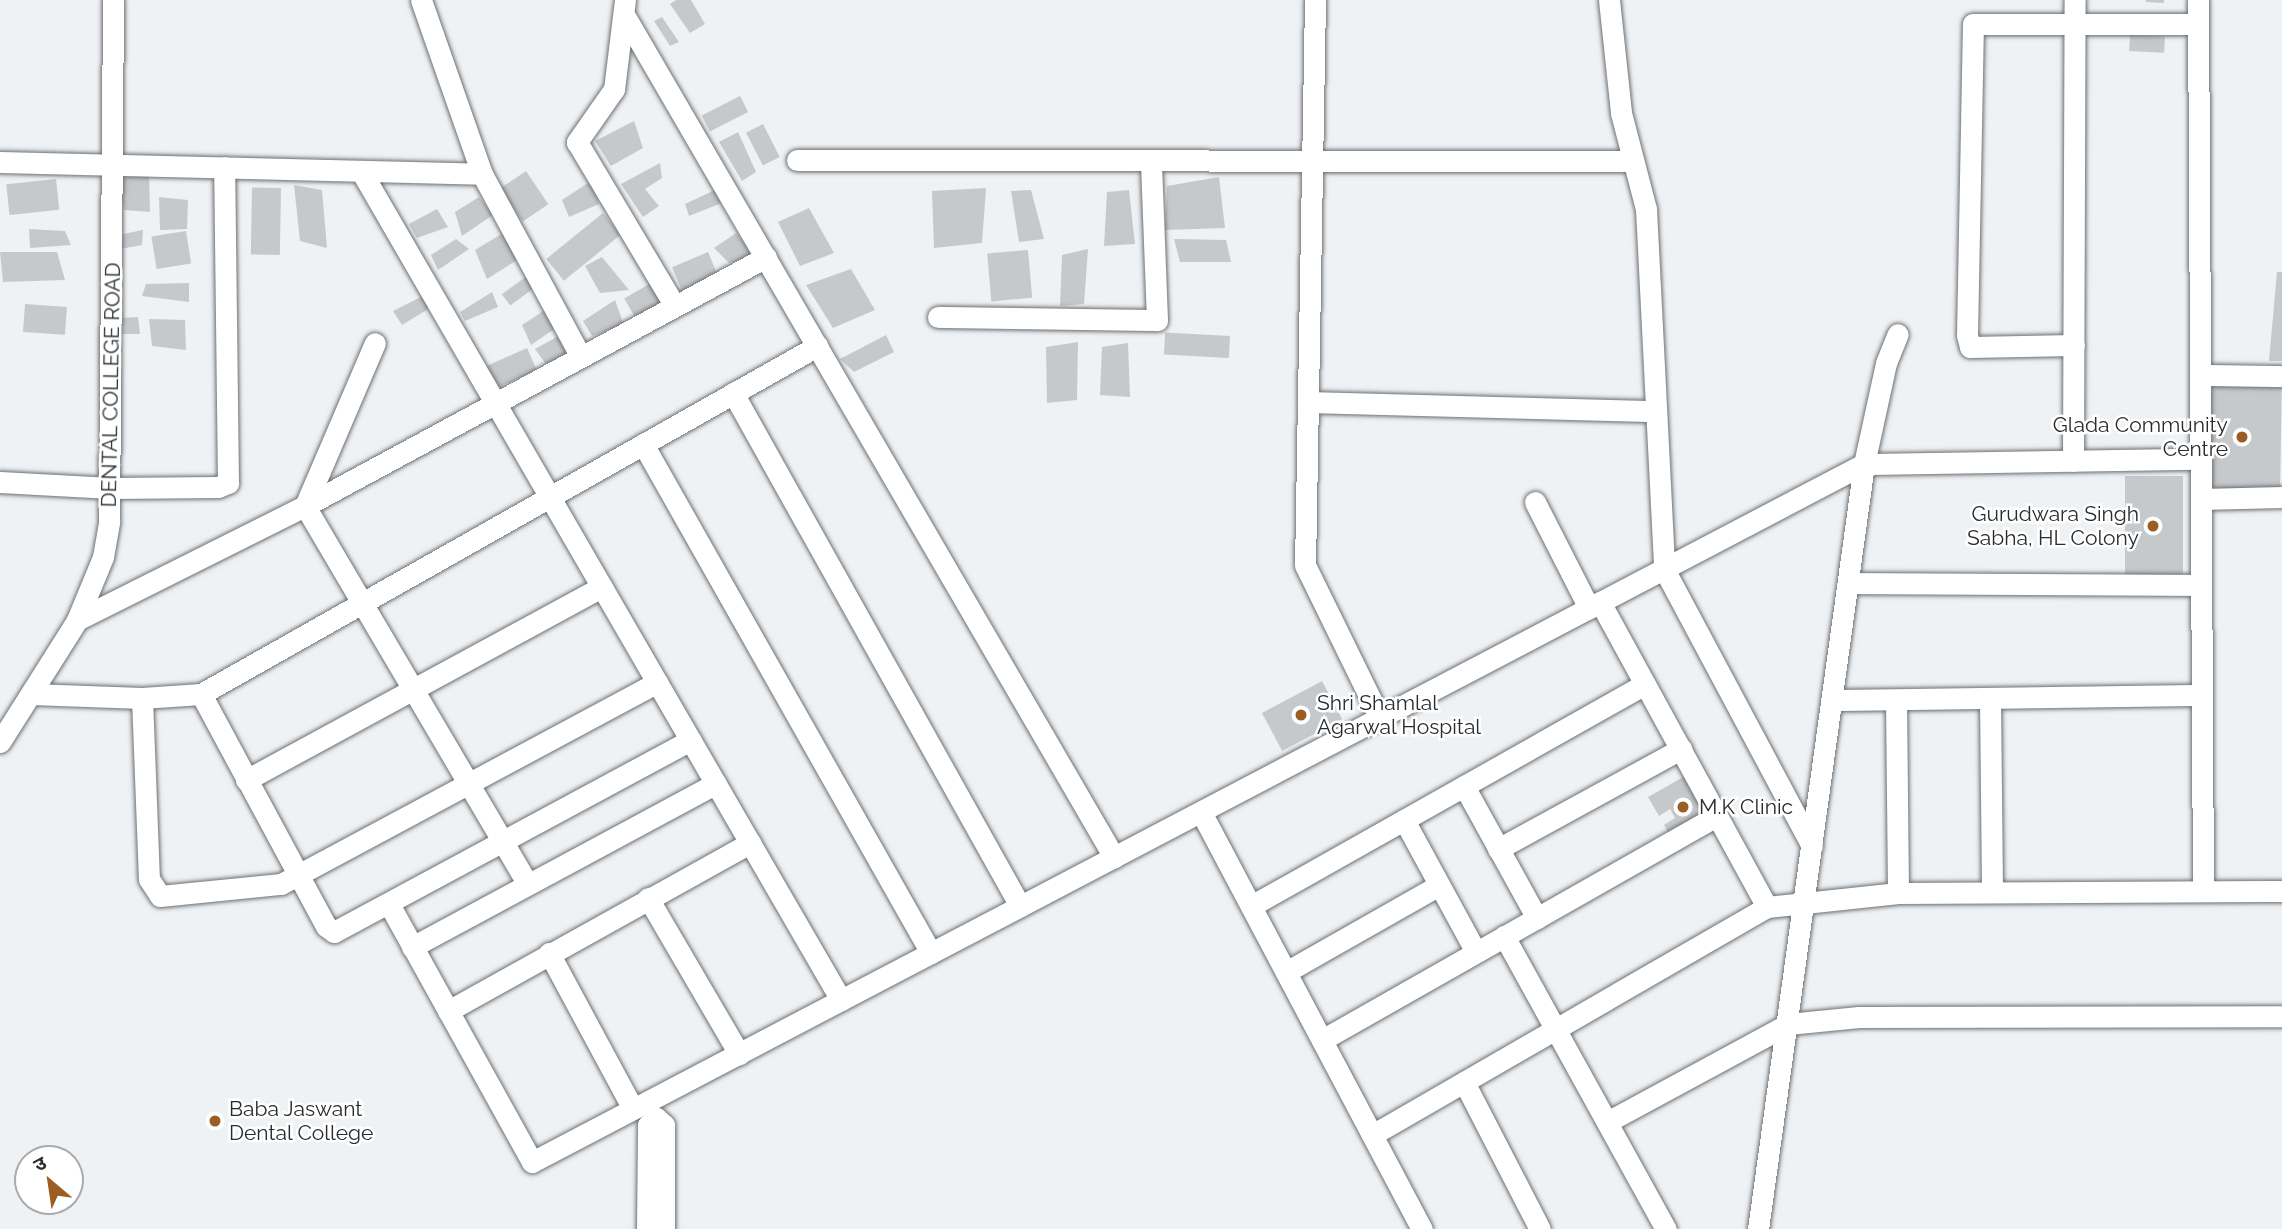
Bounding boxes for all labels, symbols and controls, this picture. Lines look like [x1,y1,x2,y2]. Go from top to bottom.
street label: DENTAL COLLEGE ROAD [96,262,126,508]
place label: Glada Community Centre [2053,412,2228,462]
marker: Glada Community Centre [2234,429,2250,445]
place label: Gurudwara Singh Sabha, HL Colony [1966,501,2139,551]
marker: Gurudwara Singh Sabha, HL Colony [2145,518,2161,534]
place label: Shri Shamlal Agarwal Hospital [1317,690,1482,740]
marker: Shri Shamlal Agarwal Hospital [1291,705,1311,725]
place label: M.K Clinic [1699,794,1793,820]
marker: M.K Clinic [1673,797,1693,817]
place label: Baba Jaswant Dental College [229,1096,374,1146]
marker: Baba Jaswant Dental College [207,1113,223,1129]
north arrow [14,1145,84,1215]
text: उ [30,1151,50,1176]

